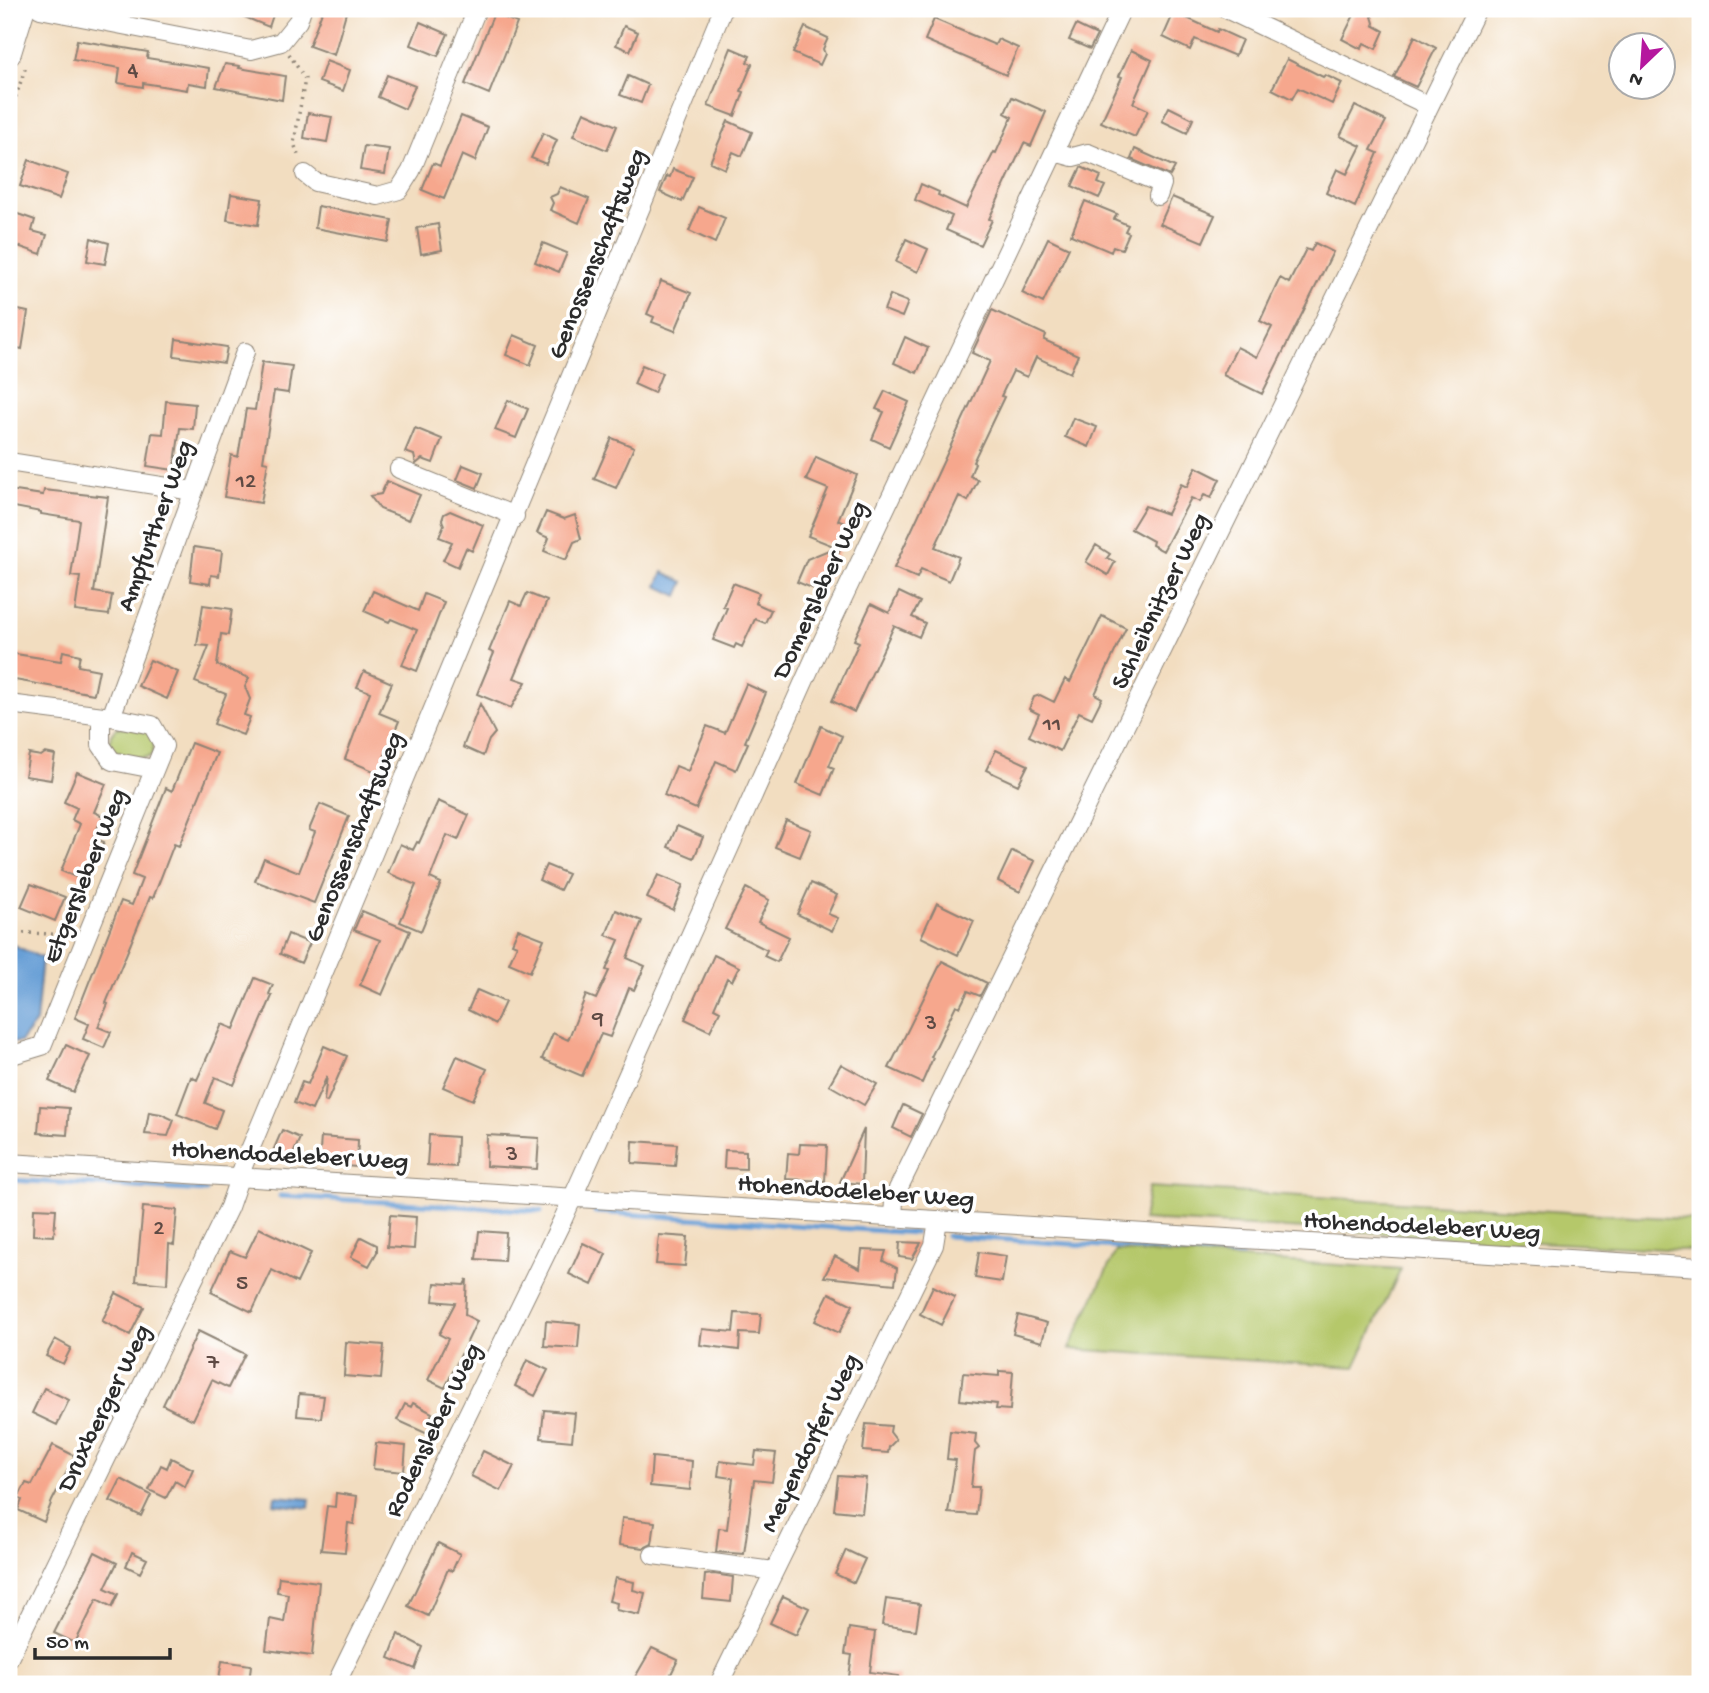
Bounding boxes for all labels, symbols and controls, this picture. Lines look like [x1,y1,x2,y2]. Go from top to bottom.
north arrow [1608,32,1678,102]
house number: 4 [128,58,139,85]
text: N [1626,65,1647,91]
street label: Genossenschaftsweg [543,145,655,364]
street label: Ampfurther Weg [112,437,203,616]
house number: 12 [235,469,256,496]
street label: Domersleber Weg [766,497,877,687]
street label: Schleibnitzer Weg [1106,509,1218,695]
house number: 11 [1042,712,1061,739]
street label: Genossenschaftsweg [300,728,412,947]
street label: Etgersleber Weg [38,785,136,969]
house number: 9 [591,1006,604,1033]
house number: 3 [924,1011,937,1038]
street label: Hohendodeleber Weg [170,1136,409,1179]
house number: 3 [505,1142,518,1169]
street label: Hohendodeleber Weg [736,1170,975,1217]
street label: Hohendodeleber Weg [1302,1207,1541,1250]
house number: 2 [153,1216,165,1243]
house number: 5 [236,1271,248,1298]
street label: Druxberger Weg [51,1320,160,1499]
street label: Rodensleber Weg [380,1339,491,1523]
house number: 7 [206,1350,220,1377]
street label: Meyendorfer Weg [755,1350,869,1538]
scale bar [35,1616,170,1660]
text: 50 m [46,1632,89,1657]

